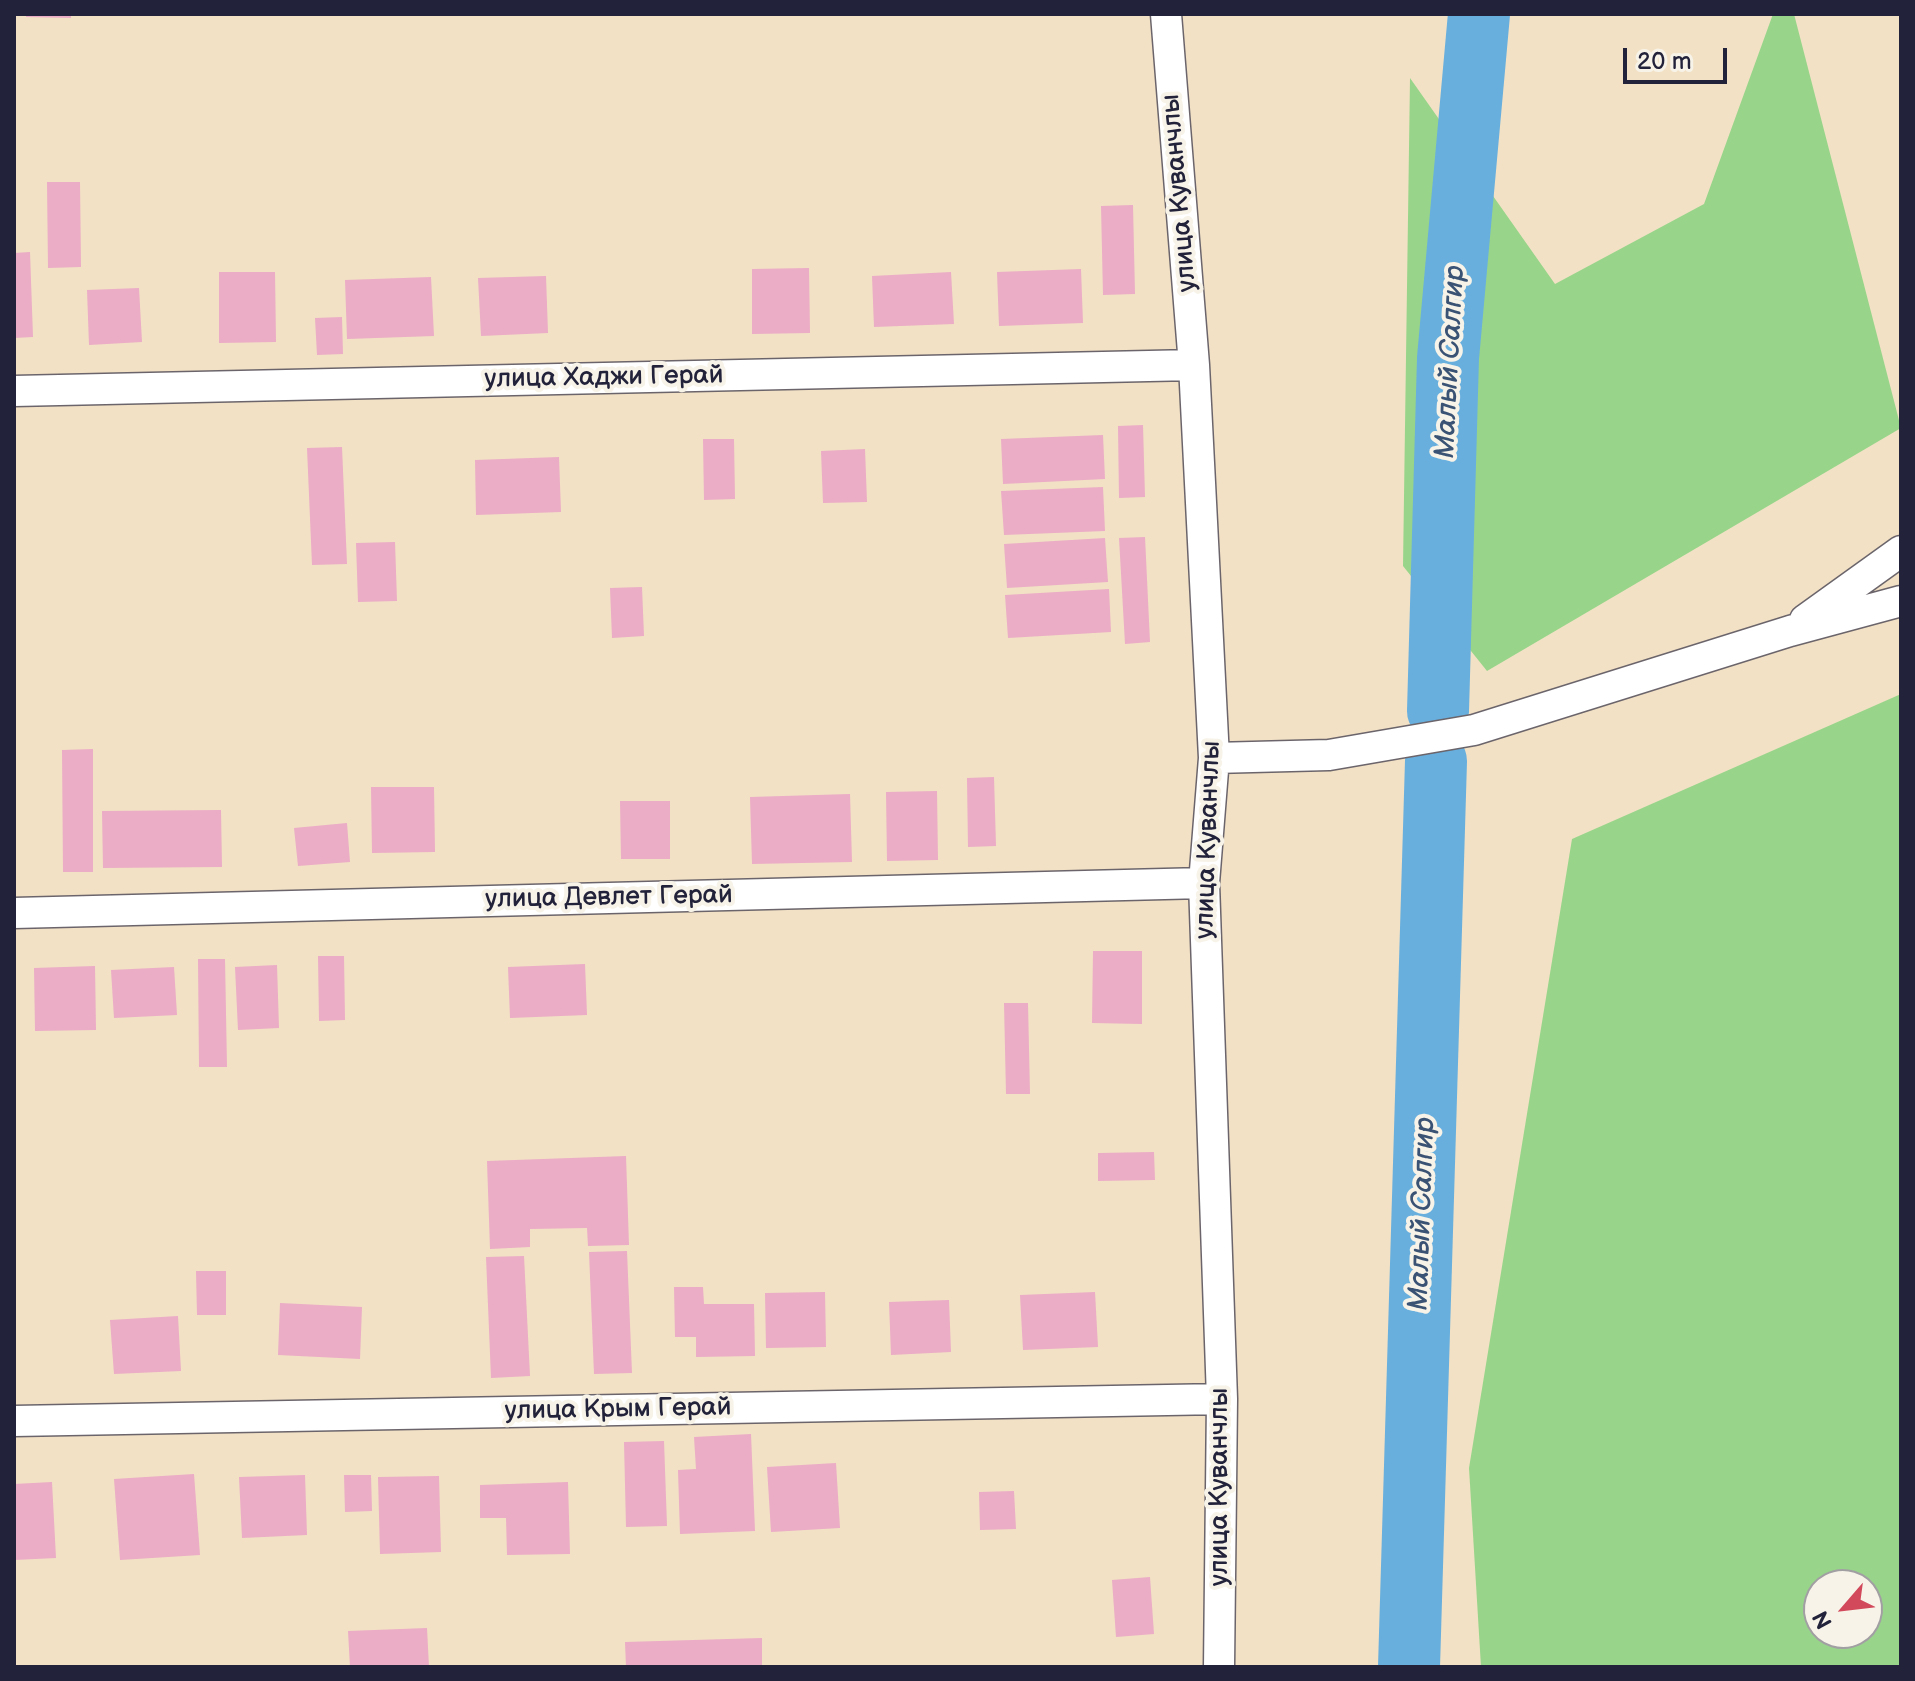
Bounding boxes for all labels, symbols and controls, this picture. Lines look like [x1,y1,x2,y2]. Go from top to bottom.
scale bar [1627,32,1731,82]
text: 20 m [1637,47,1692,76]
street label: улица Куванчлы [1156,93,1204,293]
water label: Малый Салгир [1429,265,1473,459]
street label: улица Хаджи Герай [484,360,724,396]
street label: улица Куванчлы [1190,740,1228,940]
street label: улица Девлет Герай [485,880,733,916]
water label: Малый Салгир [1403,1117,1443,1311]
street label: улица Куванчлы [1204,1388,1236,1586]
street label: улица Крым Герай [504,1392,732,1428]
north arrow [1803,1569,1883,1649]
text: N [1807,1606,1839,1633]

